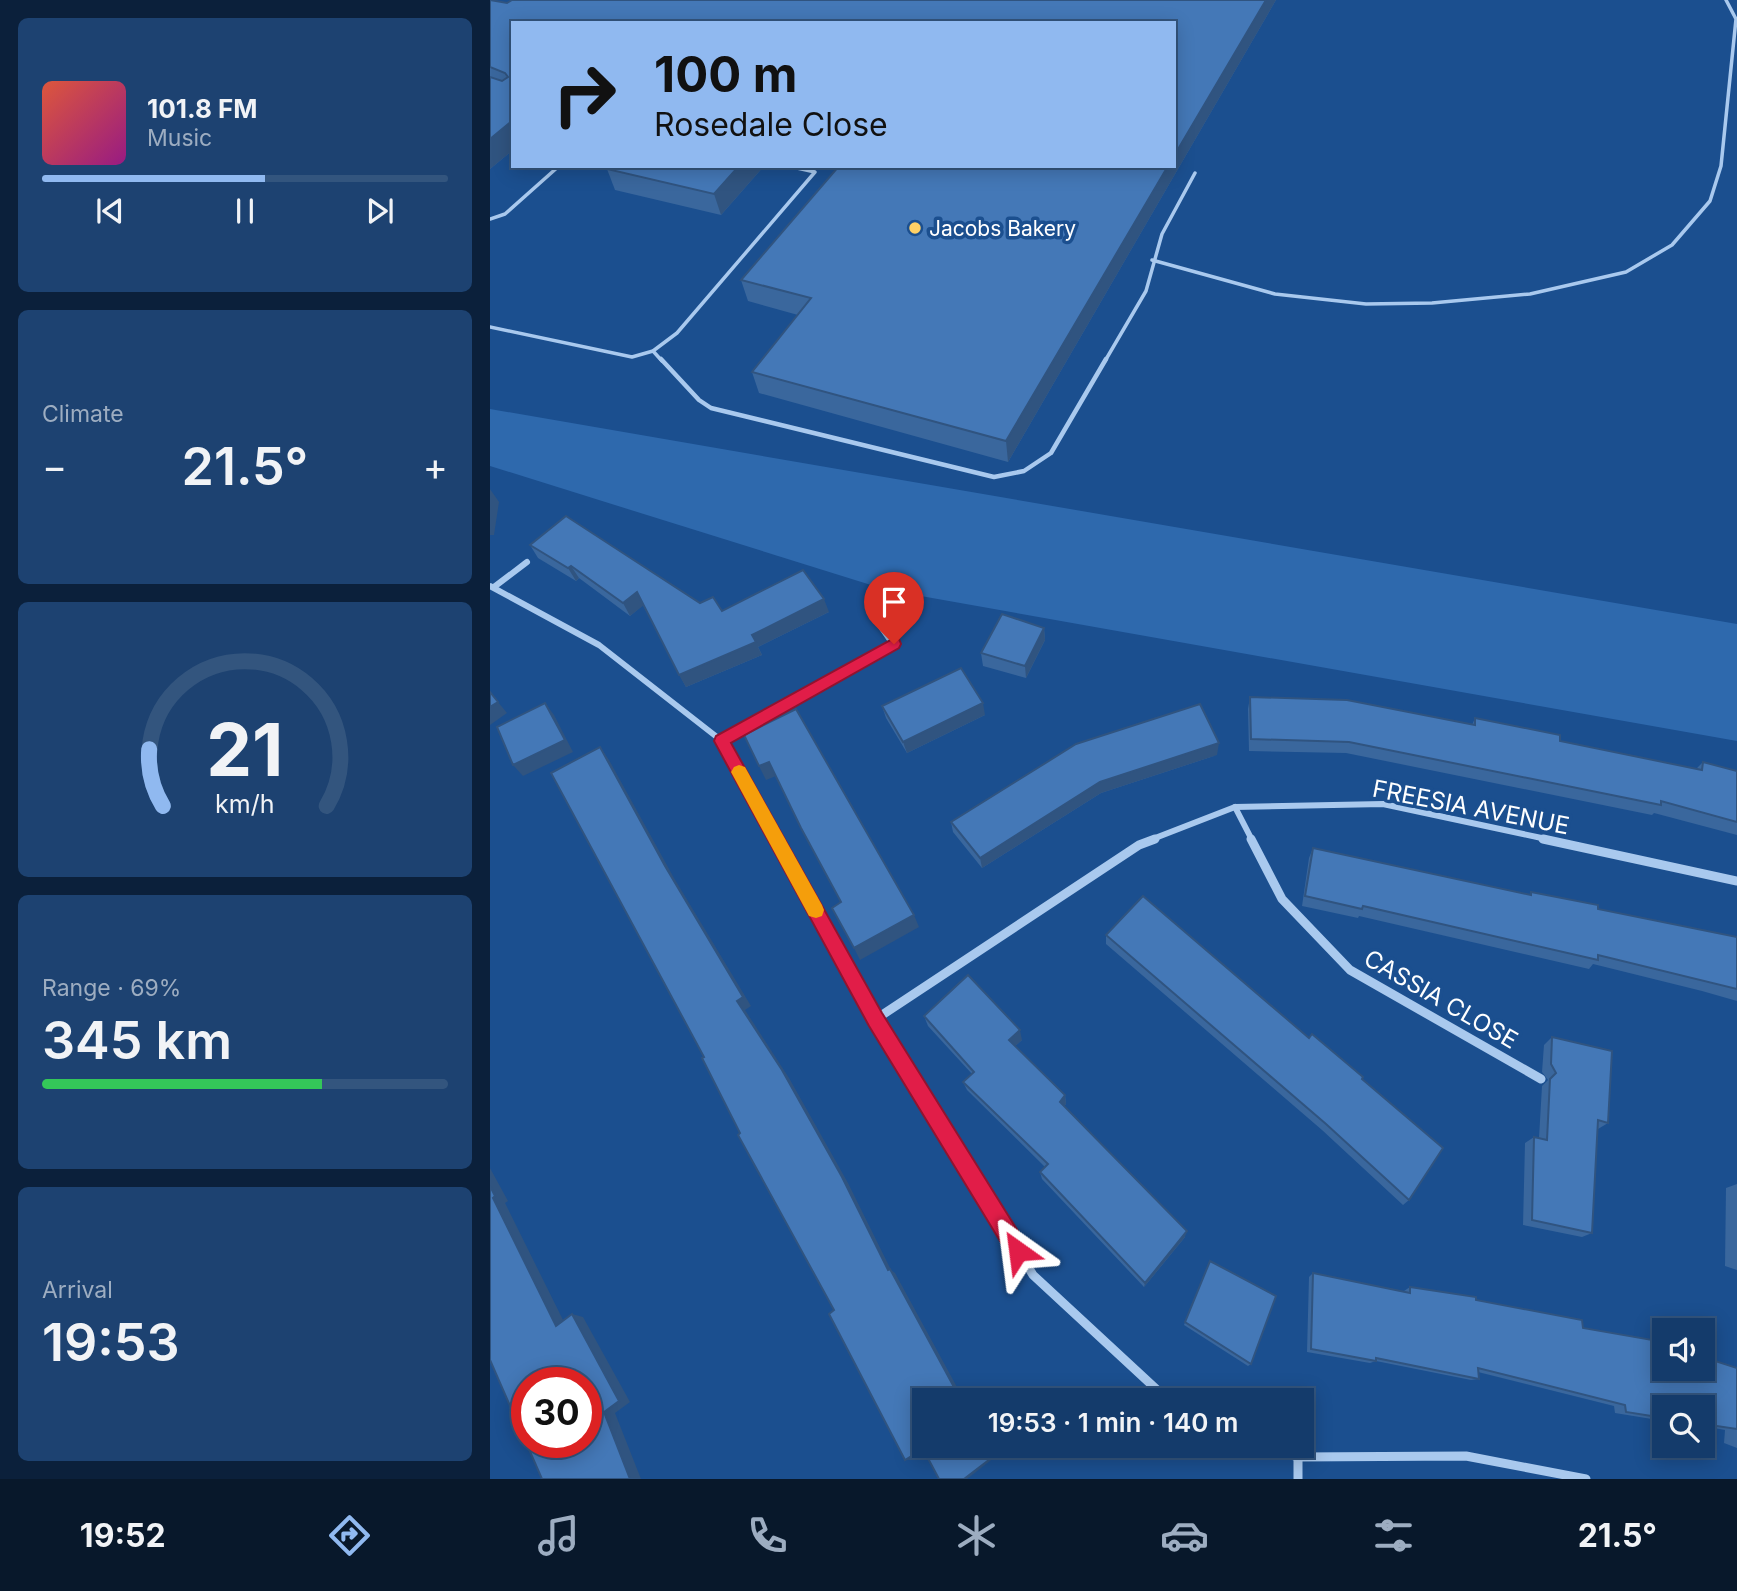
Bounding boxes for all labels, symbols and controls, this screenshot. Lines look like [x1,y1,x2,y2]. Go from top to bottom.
text: 100 m [654,45,798,104]
icon: right [539,49,630,140]
text: 101.8 FM [147,93,257,124]
text: Rosedale Close [654,105,888,144]
text: Music [147,124,212,152]
icon: previous [91,192,129,230]
icon: pause [226,192,264,230]
icon: next [361,192,399,230]
place label: Jacobs Bakery [929,216,1076,241]
marker: Jacobs Bakery [907,220,923,236]
text: Climate [42,400,124,428]
text: 21.5° [182,435,308,498]
text: − [42,443,67,489]
text: + [423,443,448,489]
pin [864,572,924,644]
icon: arrive [875,583,913,621]
text: 21 [206,705,284,794]
street label: FREESIA AVENUE [1370,774,1572,840]
text: km/h [215,788,275,818]
street label: CASSIA CLOSE [1359,943,1523,1055]
text: Range · 69% [42,974,181,1002]
text: 345 km [42,1009,232,1072]
position arrow [981,1214,1055,1288]
text: Arrival [42,1276,113,1304]
text: 19:53 [42,1311,180,1374]
map controls [1652,1318,1715,1458]
button: sound [1652,1318,1715,1381]
speed limit sign: 30 [511,1367,602,1458]
button: search [1652,1395,1715,1458]
text: 19:53 · 1 min · 140 m [988,1407,1238,1438]
icon: directions [325,1511,374,1560]
icon: music [534,1511,583,1560]
icon: phone [743,1511,792,1560]
icon: climate [952,1511,1001,1560]
icon: car [1160,1511,1209,1560]
icon: filters [1369,1511,1418,1560]
text: 19:52 [80,1516,166,1555]
text: 21.5° [1578,1516,1657,1555]

